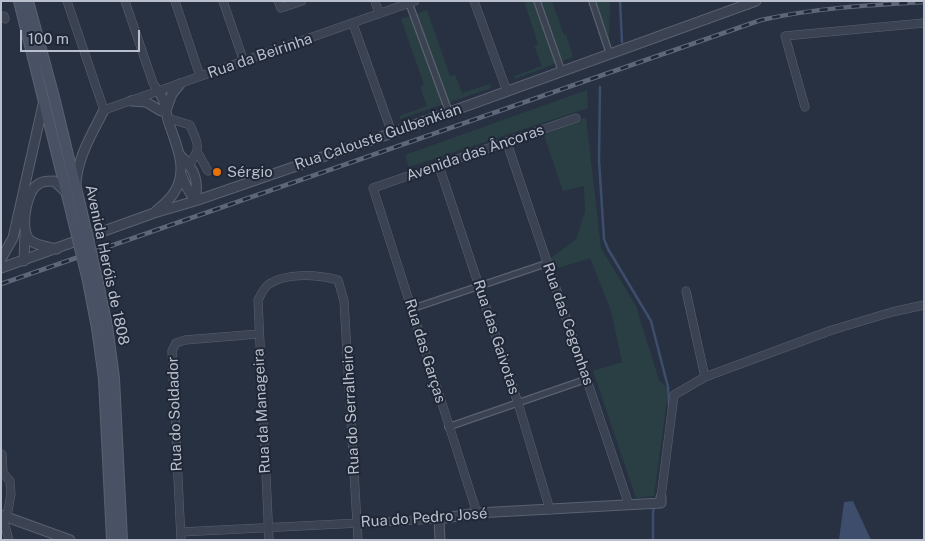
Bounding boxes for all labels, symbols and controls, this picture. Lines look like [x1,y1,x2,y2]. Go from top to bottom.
scale bar [22,20,142,52]
text: 100 m [28,30,69,47]
street label: Rua da Beirinha [205,30,315,82]
street label: Rua Calouste Gulbenkian [292,100,464,174]
street label: Avenida das Âncoras [404,121,546,185]
place label: Sérgio [227,163,273,181]
marker: Sérgio [211,166,223,178]
street label: Avenida Heróis de 1808 [81,183,133,347]
street label: Rua das Cegonhas [539,260,597,388]
street label: Rua das Gaivotas [469,278,523,396]
street label: Rua das Garças [401,297,449,405]
street label: Rua do Serralheiro [339,345,363,475]
street label: Rua da Manageira [250,348,274,474]
street label: Rua do Soldador [164,356,186,472]
street label: Rua do Pedro José [360,505,488,531]

